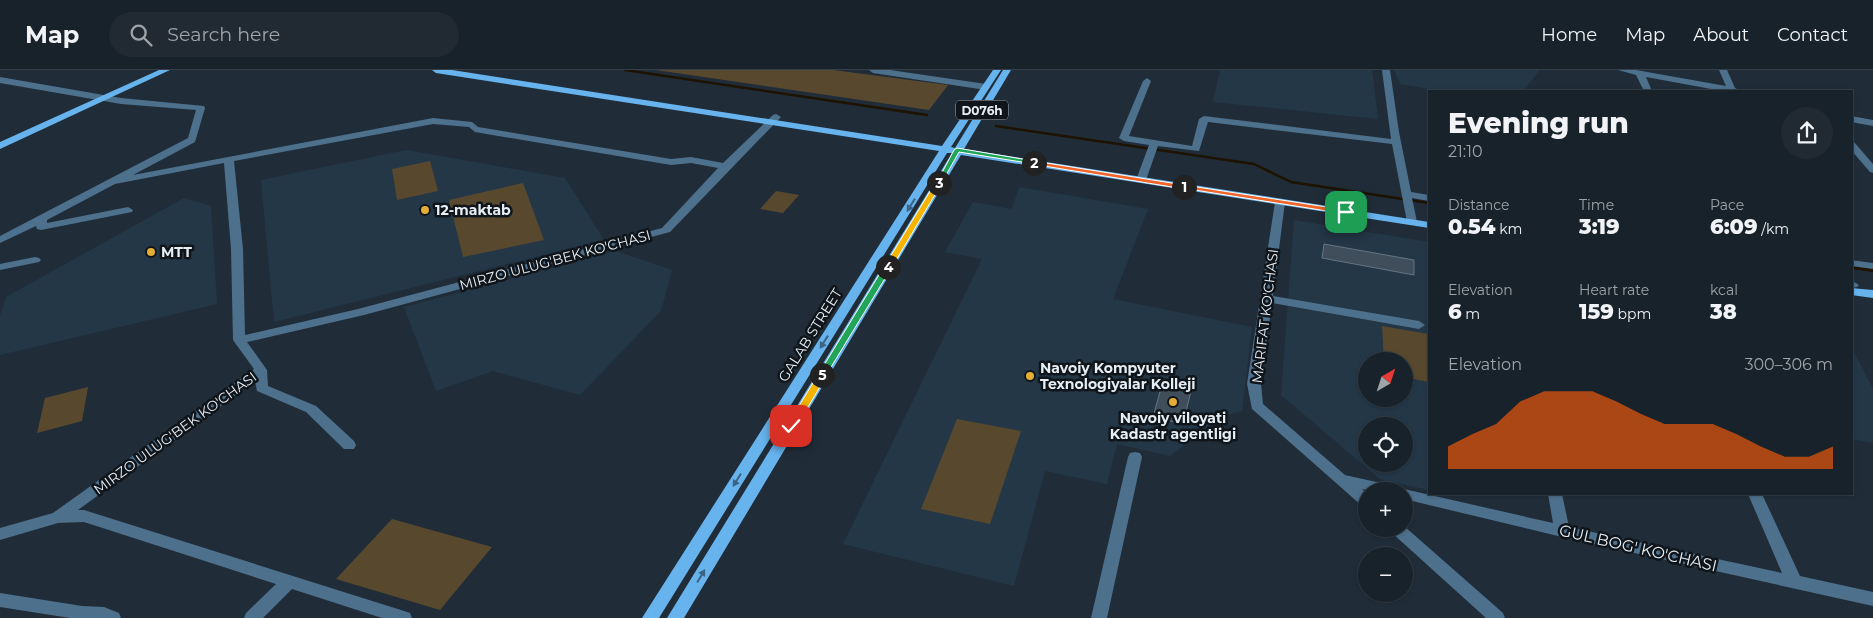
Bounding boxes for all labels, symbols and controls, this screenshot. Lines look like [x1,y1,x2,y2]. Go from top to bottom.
search box [109,12,459,57]
text: Map [25,20,79,49]
icon: search [127,21,155,49]
text: Search here [167,23,280,46]
text: Home [1541,24,1597,46]
text: Map [1625,24,1665,46]
text: About [1693,24,1749,46]
text: Contact [1777,24,1848,46]
road number: D076h [956,100,1008,120]
text: Evening run [1448,106,1629,140]
button: share [1781,107,1833,159]
text: 21:10 [1448,142,1483,161]
pin: 2 [1022,150,1046,176]
text: 2 [1030,154,1039,172]
pin: 3 [926,170,952,196]
text: 3 [935,174,944,192]
pin: 1 [1172,174,1196,200]
text: 1 [1182,178,1187,196]
pin [1325,191,1367,233]
text: Distance [1448,196,1510,214]
text: Time [1579,196,1614,214]
text: Pace [1710,196,1744,214]
one-way arrow [906,198,916,212]
icon: arrive [1332,198,1360,226]
place label: 12-maktab [435,201,511,219]
marker: 12-maktab [419,204,431,216]
text: 0.54 [1448,214,1495,239]
text: 3:19 [1579,214,1620,239]
text: 6:09 [1710,214,1758,239]
text: km [1495,220,1522,238]
text: /km [1758,220,1789,238]
street label: MIRZO ULUG'BEK KO'CHASI [457,226,653,294]
place label: MTT [161,243,192,261]
marker: MTT [145,246,157,258]
street label: MARIFAT KO'CHASI [1248,248,1282,384]
pin: 4 [876,254,900,280]
text: 4 [884,258,893,276]
text: Elevation [1448,281,1513,299]
text: Heart rate [1579,281,1649,299]
text: kcal [1710,281,1738,299]
street label: GALAB STREET [774,285,846,385]
text: 6 [1448,299,1462,324]
text: 159 [1579,299,1614,324]
text: 38 [1710,299,1737,324]
text: m [1462,305,1480,323]
text: bpm [1614,305,1651,323]
one-way arrow [819,336,829,349]
north arrow [1358,352,1412,408]
map controls [1358,352,1413,602]
text: Elevation [1448,355,1522,374]
text: 300–306 m [1744,355,1833,374]
place label: Navoiy Kompyuter Texnologiyalar Kolleji [1040,359,1196,393]
pin: 5 [810,362,834,388]
text: 5 [818,366,827,384]
street label: MIRZO ULUG'BEK KO'CHASI [90,368,260,498]
marker: Navoiy Kompyuter Texnologiyalar Kolleji [1024,370,1036,382]
marker: Navoiy viloyati Kadastr agentligi [1167,396,1179,408]
pin [770,405,812,447]
place label: Navoiy viloyati Kadastr agentligi [1110,409,1236,443]
icon: check [777,412,805,440]
button: locate [1358,417,1413,472]
one-way arrow [733,473,742,486]
button: + [1358,482,1413,537]
street label: GUL BOG' KO'CHASI [1557,521,1719,575]
button: − [1358,547,1413,602]
one-way arrow [696,570,705,583]

